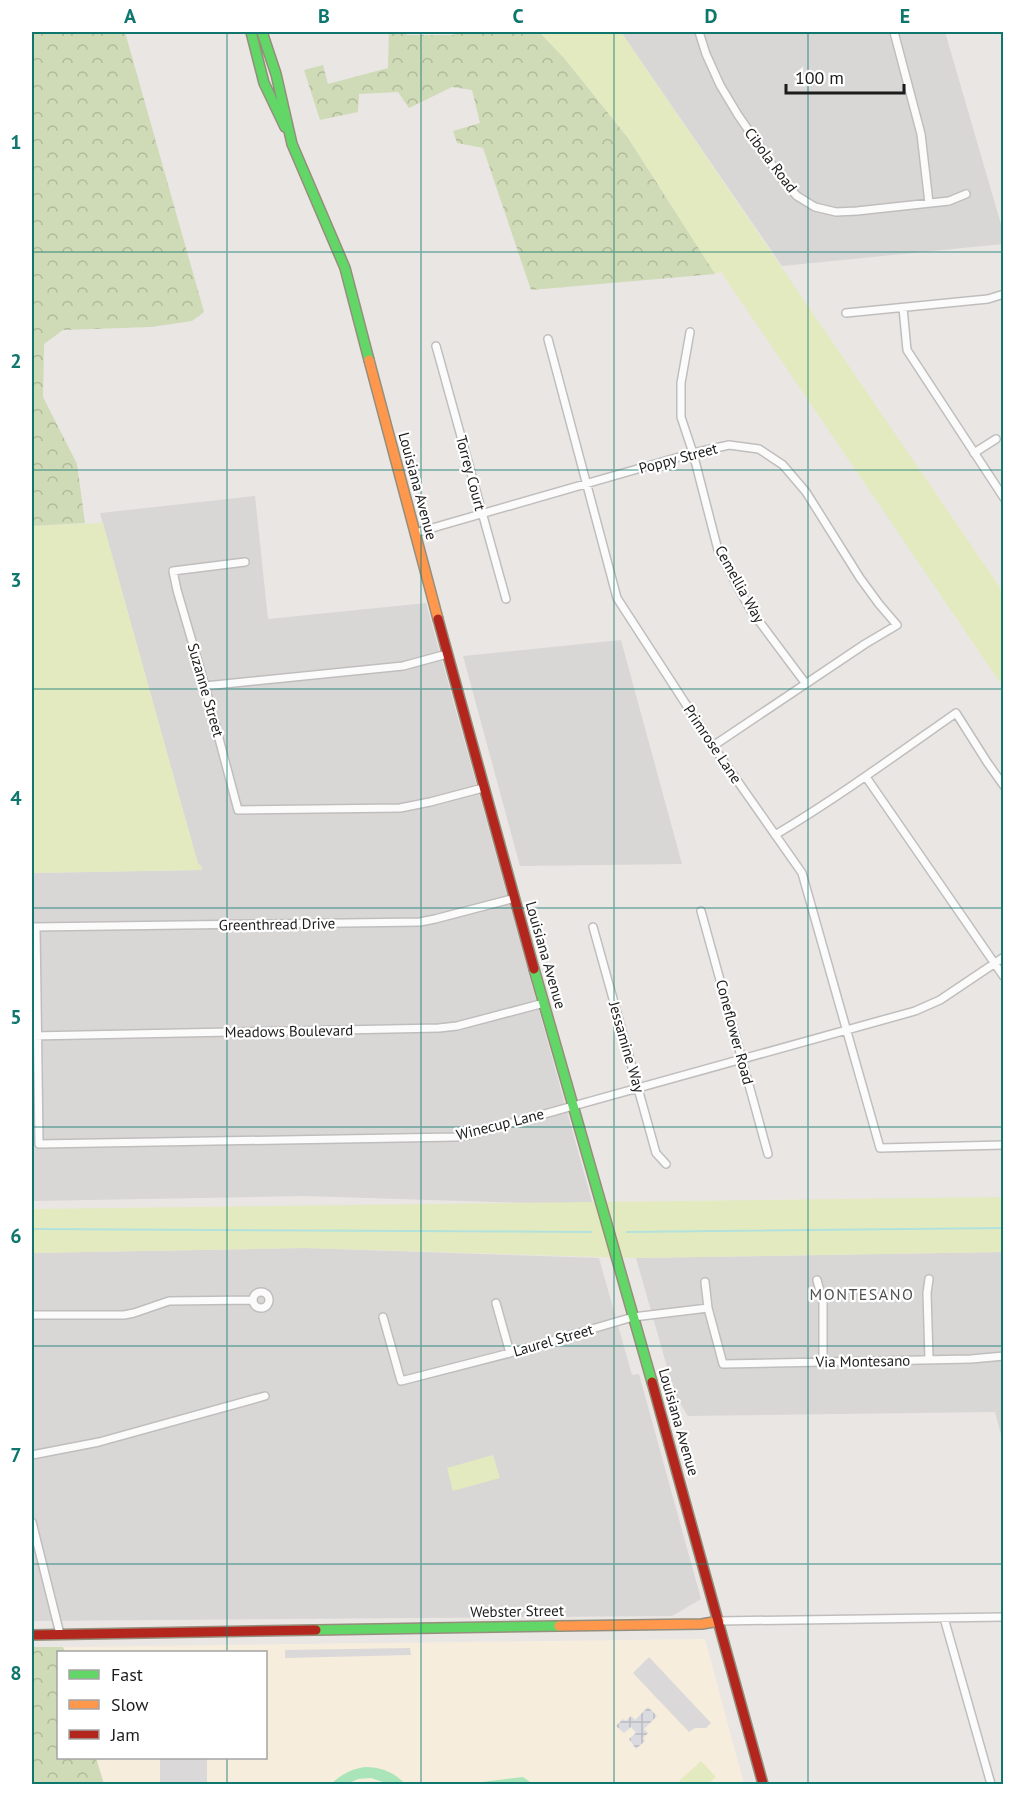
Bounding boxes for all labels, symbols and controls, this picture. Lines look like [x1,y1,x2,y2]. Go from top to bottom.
text: A [124,3,137,29]
text: B [318,3,330,29]
text: C [512,3,524,29]
text: D [705,3,718,29]
text: E [900,3,910,29]
scale bar [786,57,904,95]
text: 100 m [795,66,844,89]
street label: Cibola Road [740,124,802,196]
text: 1 [10,129,22,155]
text: 2 [10,348,22,374]
street label: Louisiana Avenue [394,430,442,542]
street label: Torrey Court [452,433,490,513]
street label: Poppy Street [637,438,719,478]
street label: Cemellia Way [711,542,769,626]
text: 3 [10,567,22,593]
street label: Suzanne Street [184,641,228,739]
street label: Primrose Lane [680,701,746,787]
text: 4 [10,785,22,811]
street label: Louisiana Avenue [522,899,570,1011]
street label: Greenthread Drive [218,913,336,935]
street label: Coneflower Road [712,977,758,1087]
street label: Jessamine Way [605,998,649,1095]
text: 5 [10,1004,22,1030]
street label: Meadows Boulevard [225,1020,353,1042]
street label: Winecup Lane [454,1104,546,1144]
text: 6 [10,1223,22,1249]
district label: MONTESANO [810,1284,914,1304]
street label: Laurel Street [511,1320,595,1360]
street label: Via Montesano [815,1351,910,1371]
street label: Louisiana Avenue [655,1366,703,1478]
text: 7 [10,1442,22,1468]
street label: Webster Street [470,1601,564,1621]
legend [57,1651,267,1759]
text: 8 [10,1660,22,1686]
text: Fast [111,1663,143,1686]
text: Slow [111,1693,149,1716]
text: Jam [110,1723,140,1746]

